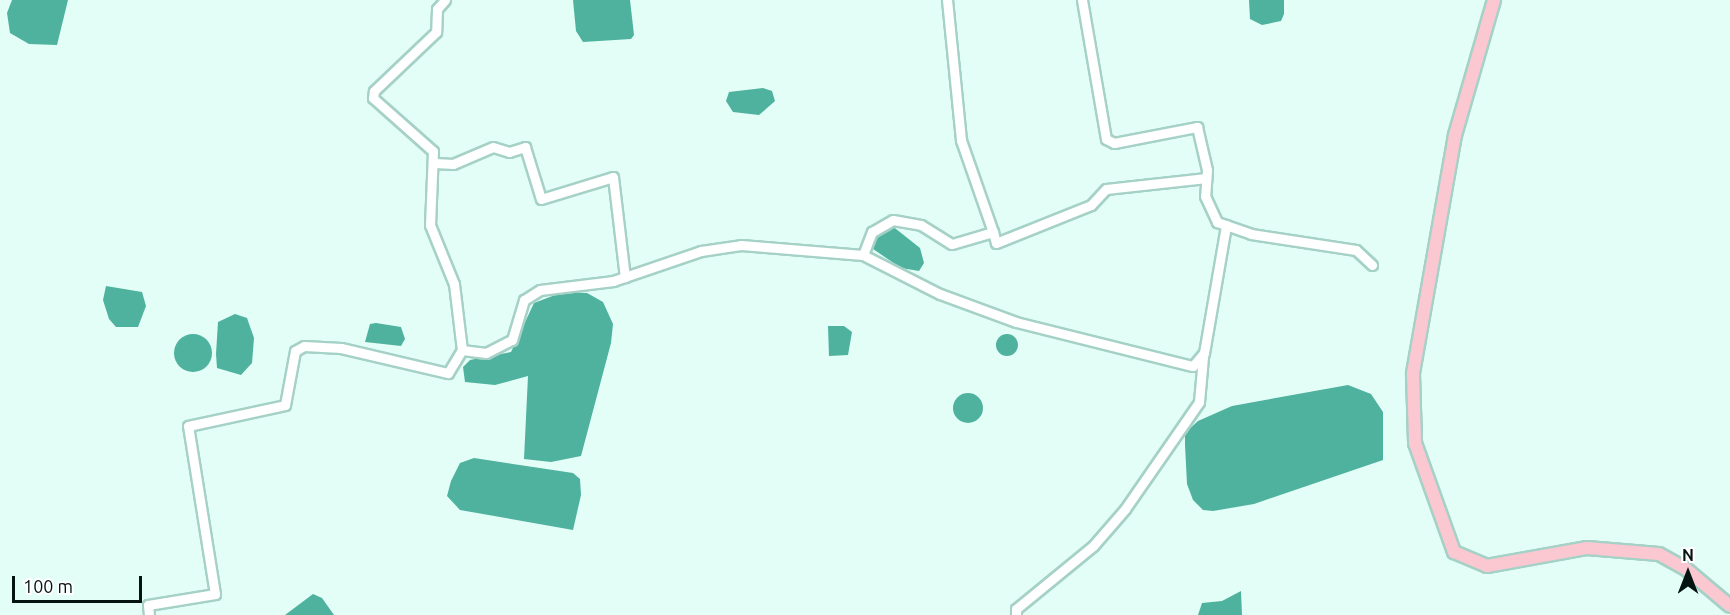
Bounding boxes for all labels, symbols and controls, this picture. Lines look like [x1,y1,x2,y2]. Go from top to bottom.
north arrow [1658,543,1718,603]
text: N [1682,546,1694,564]
scale bar [15,564,146,602]
text: 100 m [23,576,73,596]

